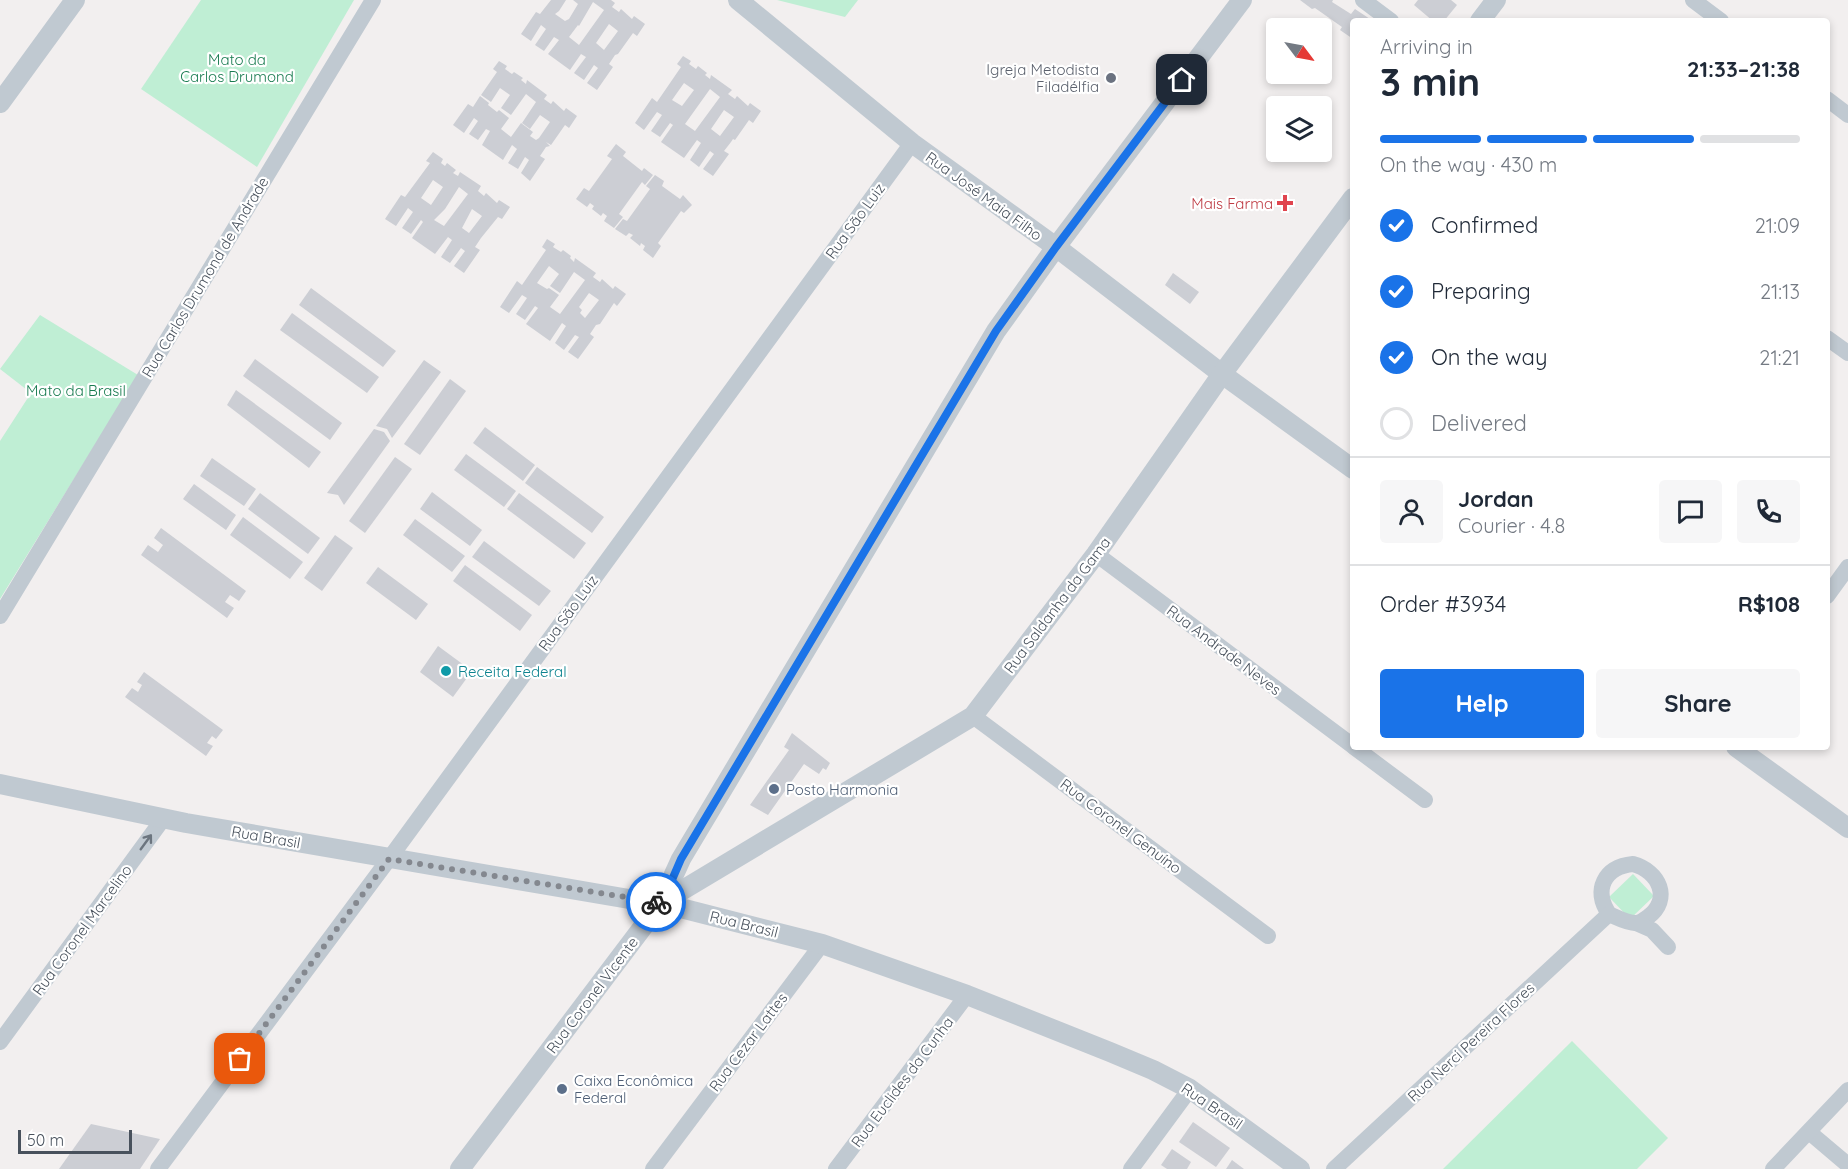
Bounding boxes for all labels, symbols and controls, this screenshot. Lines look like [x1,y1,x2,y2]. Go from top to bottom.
north arrow [1266,18,1332,84]
map controls [1266,18,1332,162]
text: Arriving in [1380,34,1473,59]
park label: Mato da Carlos Drumond [180,50,294,86]
pin [1156,54,1207,105]
text: 21:33–21:38 [1687,55,1800,83]
text: 3 min [1380,57,1480,106]
place label: Igreja Metodista Filadélfia [986,60,1099,96]
icon: home [1165,63,1198,96]
marker: Igreja Metodista Filadélfia [1104,71,1118,85]
button: layers [1266,96,1332,162]
street label: Rua José Maia Filho [922,147,1046,245]
text: On the way · 430 m [1380,152,1557,177]
street label: Rua Carlos Drumond de Andrade [137,173,273,381]
street label: Rua São Luiz [821,179,889,263]
place label: Mais Farma [1191,194,1273,213]
marker: Mais Farma [1278,196,1292,210]
icon: check [1380,209,1413,242]
text: Confirmed [1431,211,1538,239]
text: 21:09 [1755,213,1800,238]
icon: check [1380,275,1413,308]
text: Preparing [1431,277,1531,305]
text: 21:13 [1760,279,1800,304]
icon: check [1380,341,1413,374]
text: On the way [1431,343,1547,371]
text: 21:21 [1759,345,1800,370]
park label: Mato da Brasil [26,381,126,400]
text: Delivered [1431,409,1527,437]
button: person [1380,480,1443,543]
button: chat [1659,480,1722,543]
button: phone [1737,480,1800,543]
text: Jordan [1458,485,1534,513]
text: Courier · 4.8 [1458,513,1565,538]
street label: Rua Saldanha da Gama [1000,533,1114,677]
street label: Rua São Luiz [534,571,602,655]
text: Order #3934 [1380,590,1506,618]
text: R$108 [1738,590,1800,618]
street label: Rua Andrade Neves [1163,601,1285,699]
place label: Receita Federal [458,662,567,681]
marker: Receita Federal [439,664,453,678]
button: Help [1380,669,1584,738]
button: Share [1596,669,1800,738]
street label: Rua Coronel Genuíno [1057,774,1185,878]
place label: Posto Harmonia [786,780,898,799]
marker: Posto Harmonia [767,782,781,796]
street label: Rua Brasil [230,822,302,852]
one-way arrow [140,835,153,851]
street label: Rua Coronel Marcelino [28,861,136,999]
courier [626,872,686,932]
icon: bike [640,886,673,919]
street label: Rua Brasil [708,906,780,942]
street label: Rua Coronel Vicente [542,933,642,1057]
street label: Rua Nerci Pereira Flores [1404,978,1538,1106]
street label: Rua Cezar Lattes [705,989,791,1095]
street label: Rua Euclides da Cunha [847,1013,957,1151]
pin [214,1033,265,1084]
icon: bag [223,1042,256,1075]
place label: Caixa Econômica Federal [574,1071,693,1107]
street label: Rua Brasil [1178,1079,1246,1133]
marker: Caixa Econômica Federal [555,1082,569,1096]
scale bar [18,1127,132,1154]
text: 50 m [27,1130,64,1150]

